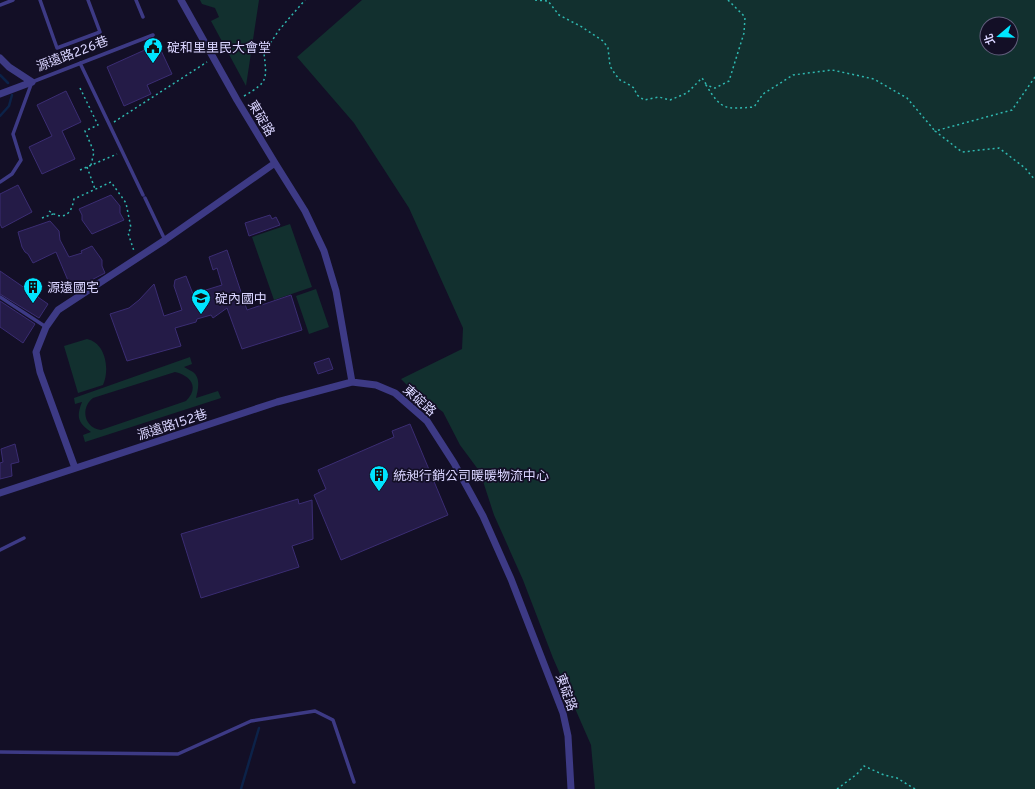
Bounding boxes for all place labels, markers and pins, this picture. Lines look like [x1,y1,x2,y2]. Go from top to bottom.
public building icon: 碇和里里民大會堂 [142,36,164,64]
place label: 碇和里里民大會堂 [167,41,271,57]
building icon: 源遠國宅 [22,276,44,304]
place label: 源遠國宅 [47,280,99,297]
school or university icon: 碇內國中 [190,287,212,315]
place label: 碇內國中 [215,292,267,308]
building icon: 統昶行銷公司暖暖物流中心 [368,464,390,492]
place label: 統昶行銷公司暖暖物流中心 [393,469,549,485]

